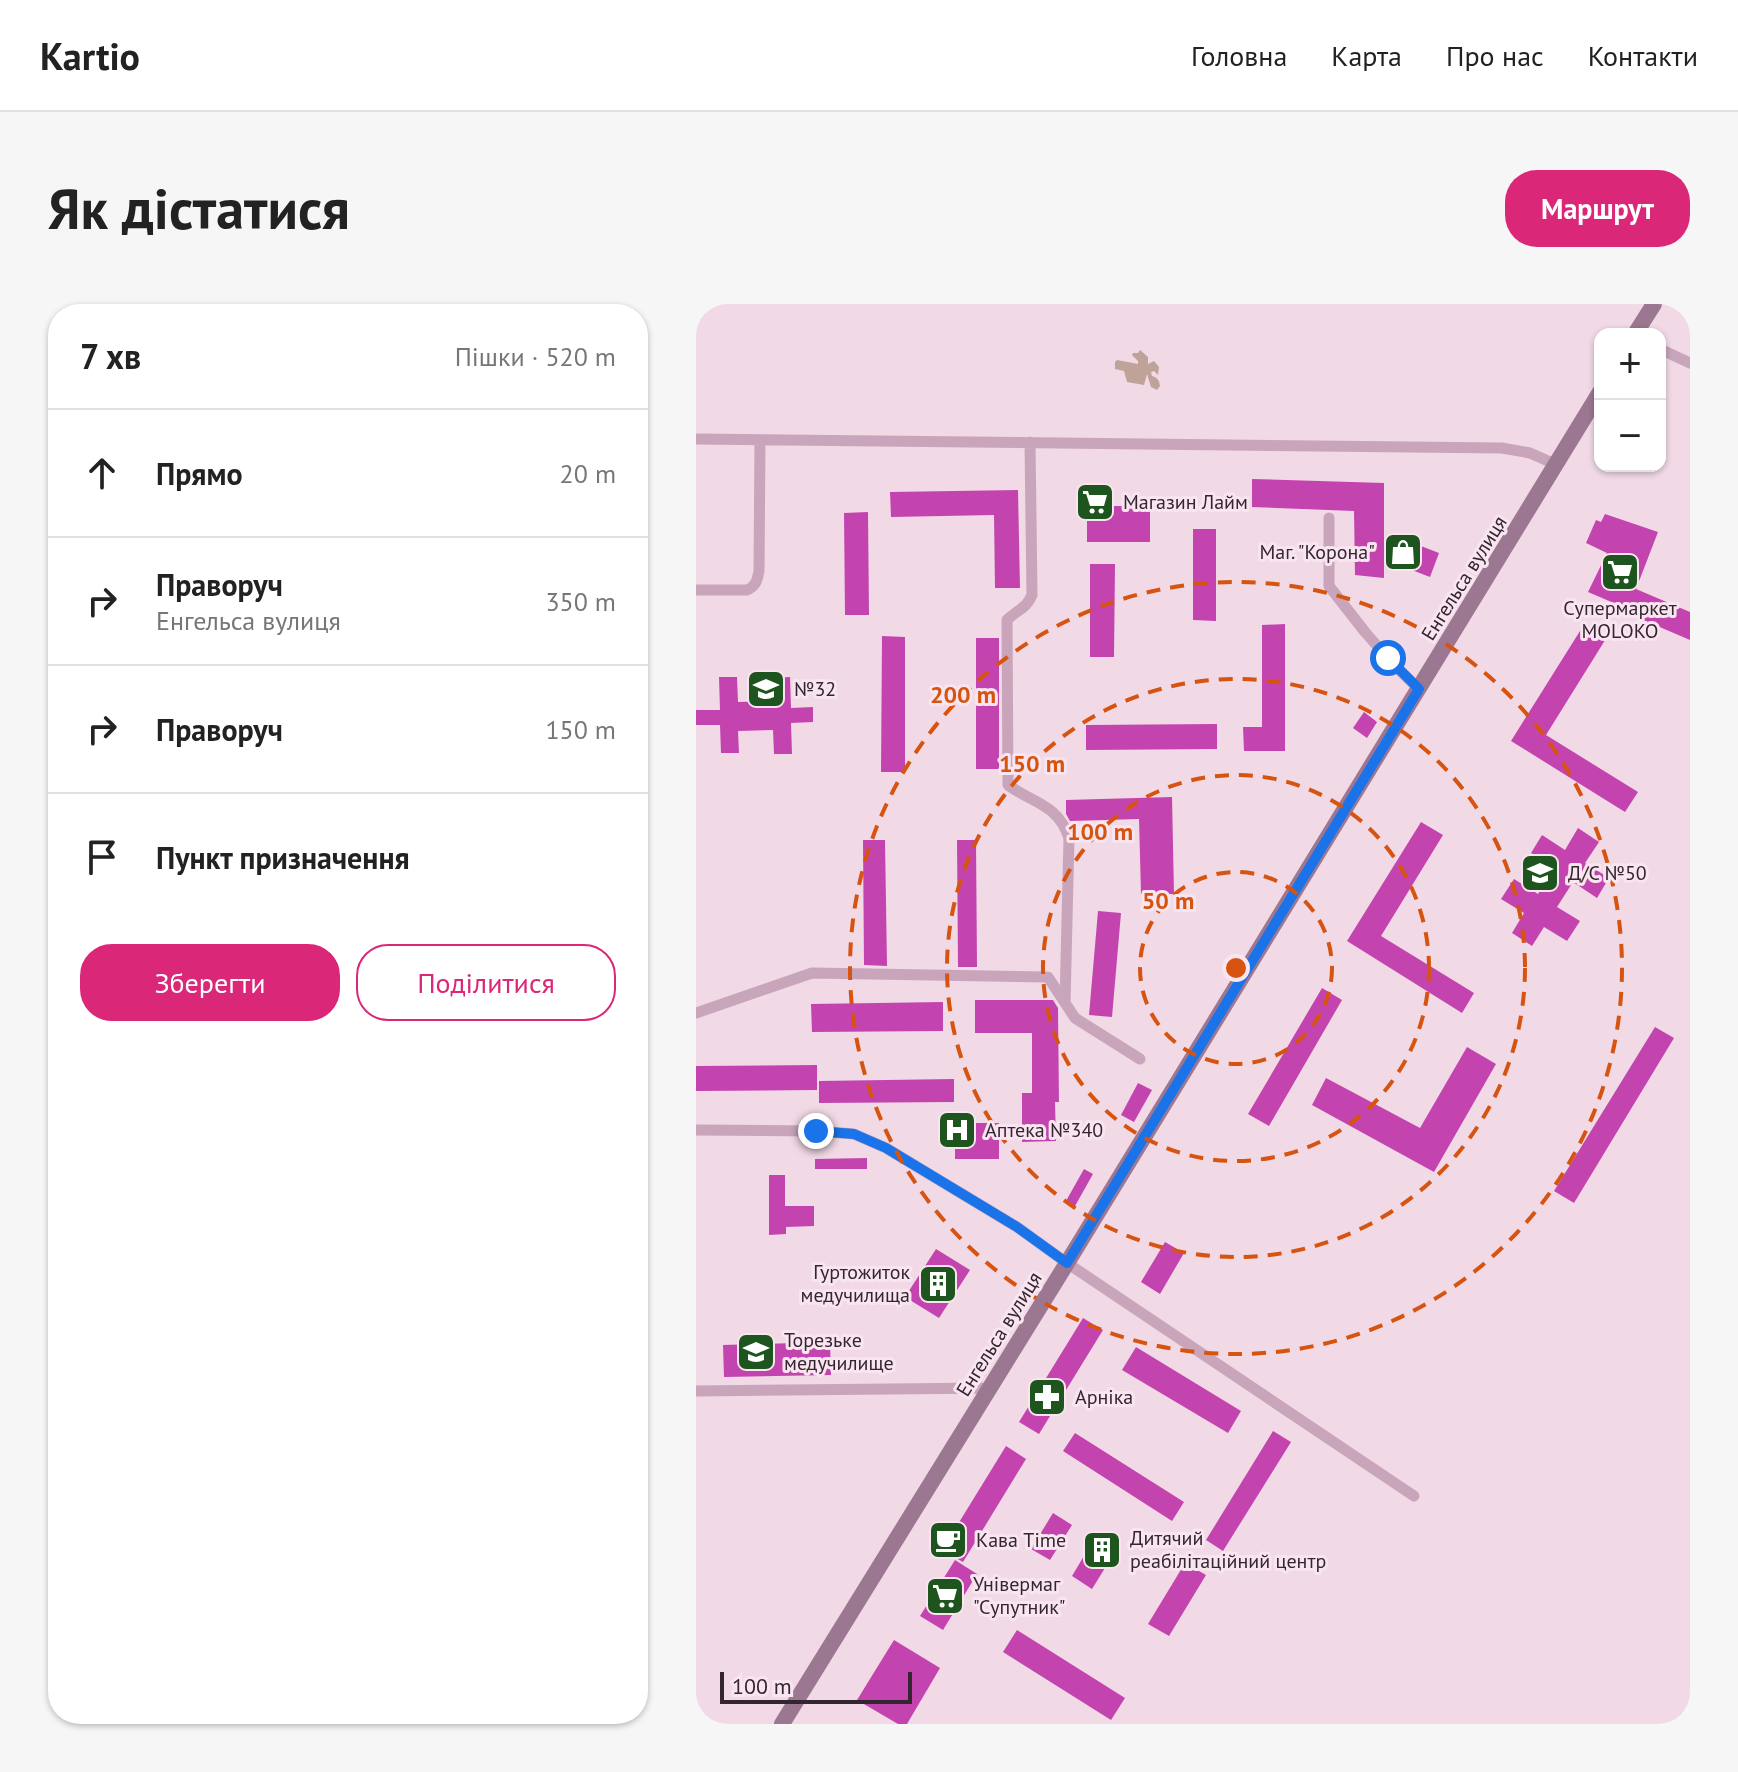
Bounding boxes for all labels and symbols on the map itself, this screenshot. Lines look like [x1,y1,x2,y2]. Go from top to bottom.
supermarket icon: Магазин Лайм [1074,481,1116,523]
place label: Магазин Лайм [1123,489,1248,515]
street label: Енгельса вулиця [1415,511,1513,645]
shop icon: Маг. "Корона" [1382,531,1424,573]
place label: Маг. "Корона" [1259,539,1375,565]
supermarket icon: Супермаркет MOLOKO [1599,551,1641,593]
place label: Супермаркет MOLOKO [1563,595,1677,644]
route start [1370,640,1406,676]
school or university icon: №32 [745,668,787,710]
place label: №32 [794,676,836,702]
text: 200 m [930,679,996,710]
text: 150 m [999,748,1065,779]
text: 100 m [1067,816,1133,847]
school or university icon: Д/С №50 [1519,852,1561,894]
place label: Д/С №50 [1568,860,1647,886]
text: 50 m [1142,885,1194,916]
centre of rings [1222,954,1250,982]
hospital icon: Аптека №340 [936,1109,978,1151]
route end [798,1113,834,1149]
place label: Аптека №340 [985,1117,1103,1143]
place label: Гуртожиток медучилища [801,1259,910,1308]
building icon: Гуртожиток медучилища [917,1263,959,1305]
street label: Енгельса вулиця [950,1267,1048,1401]
place label: Торезьке медучилище [784,1327,894,1376]
school or university icon: Торезьке медучилище [735,1331,777,1373]
pharmacy icon: Арніка [1026,1376,1068,1418]
place label: Арніка [1075,1384,1133,1410]
cafe icon: Кава Time [927,1519,969,1561]
place label: Дитячий реабілітаційний центр [1130,1525,1326,1574]
place label: Кава Time [976,1527,1066,1553]
building icon: Дитячий реабілітаційний центр [1081,1529,1123,1571]
place label: Універмаг "Супутник" [973,1571,1065,1620]
supermarket icon: Універмаг "Супутник" [924,1575,966,1617]
scale bar [720,1668,912,1704]

